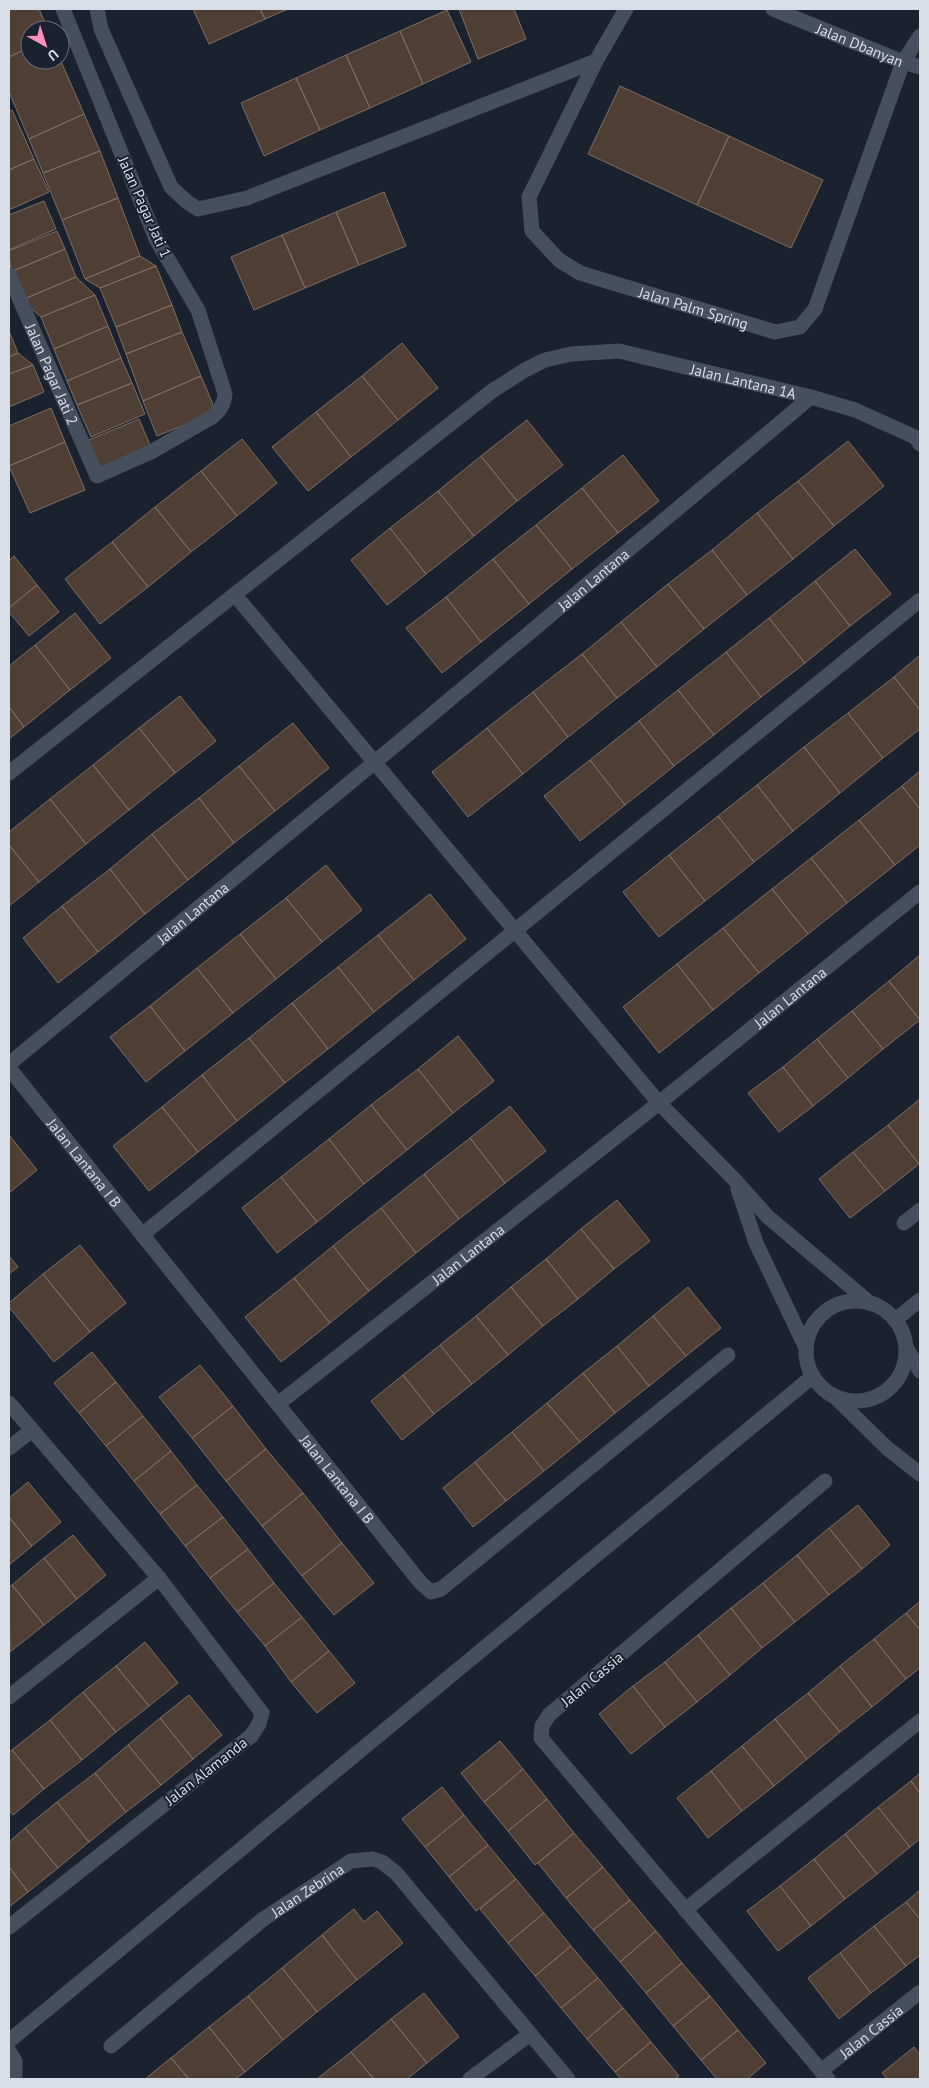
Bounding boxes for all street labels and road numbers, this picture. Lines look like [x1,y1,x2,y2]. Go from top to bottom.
street label: Jalan Dbanyan [813,18,906,71]
street label: Jalan Pagar Jati 1 [114,153,176,261]
street label: Jalan Palm Spring [636,282,751,333]
street label: Jalan Pagar Jati 2 [21,319,83,428]
street label: Jalan Lantana 1A [688,359,798,403]
street label: Jalan Lantana [553,544,633,615]
street label: Jalan Lantana [152,877,232,948]
street label: Jalan Lantana [749,962,830,1033]
street label: Jalan Lantana I B [43,1113,126,1211]
street label: Jalan Lantana [427,1219,508,1289]
street label: Jalan Lantana I B [296,1430,379,1527]
street label: Jalan Cassia [556,1647,627,1711]
street label: Jalan Alamanda [160,1733,251,1810]
street label: Jalan Zebrina [266,1859,347,1922]
street label: Jalan Cassia [835,2000,907,2063]

